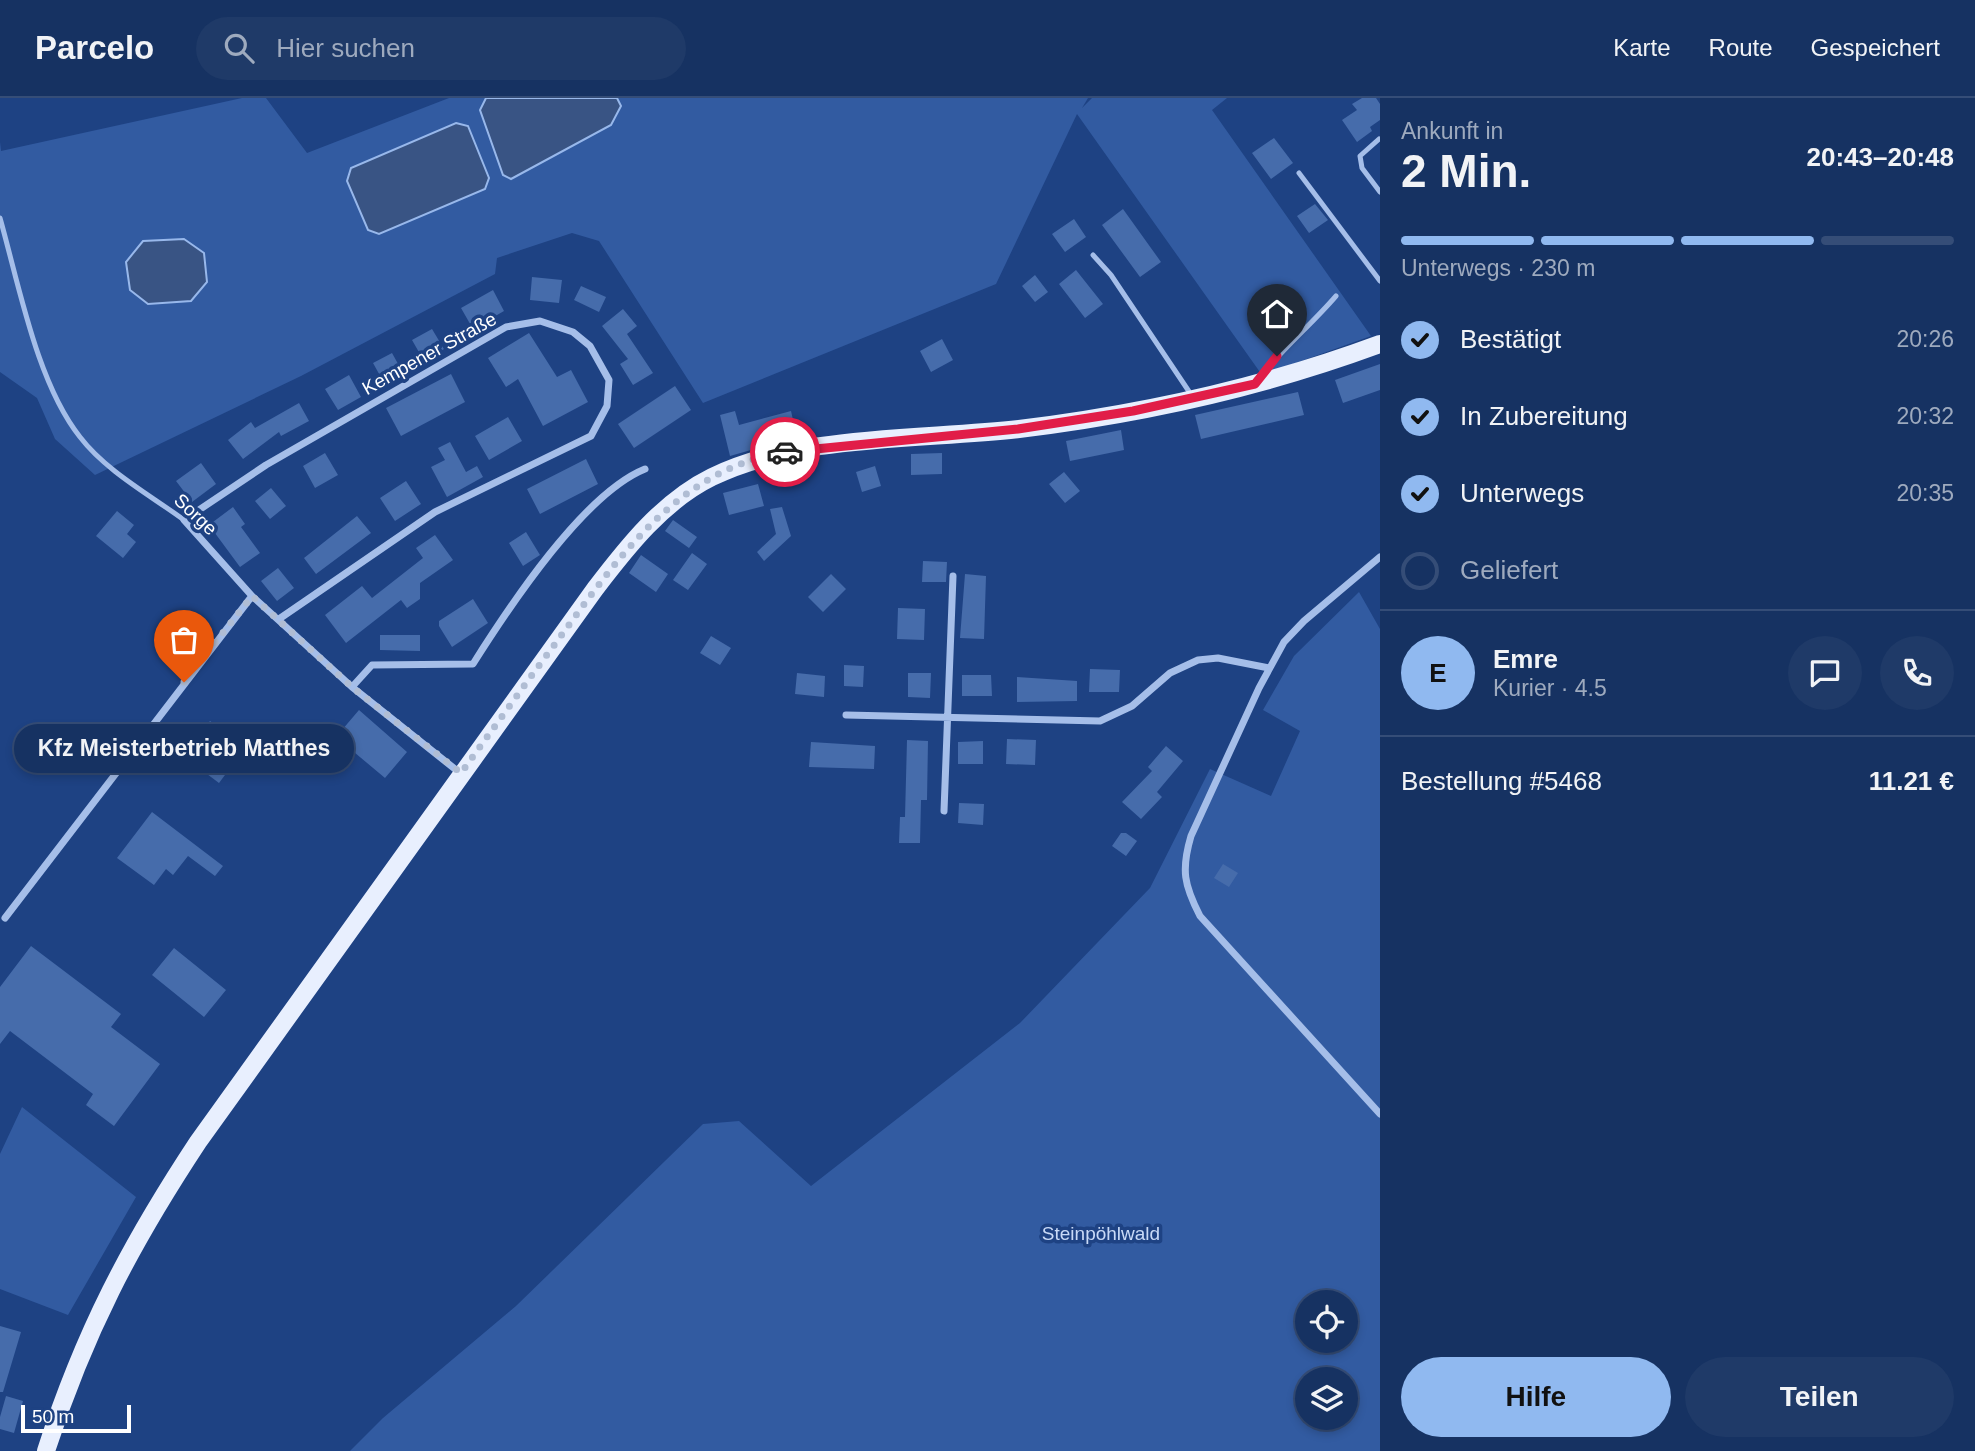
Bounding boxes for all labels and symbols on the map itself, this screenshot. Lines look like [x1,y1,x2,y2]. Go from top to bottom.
pin [1247,284,1307,356]
street label: Kempener Straße [359,308,500,399]
courier [750,417,820,487]
street label: Sorge [170,489,221,539]
pin [154,610,214,682]
callout: Kfz Meisterbetrieb Matthes [14,724,354,773]
park label: Steinpöhlwald [1042,1223,1160,1244]
scale bar [21,1402,131,1434]

